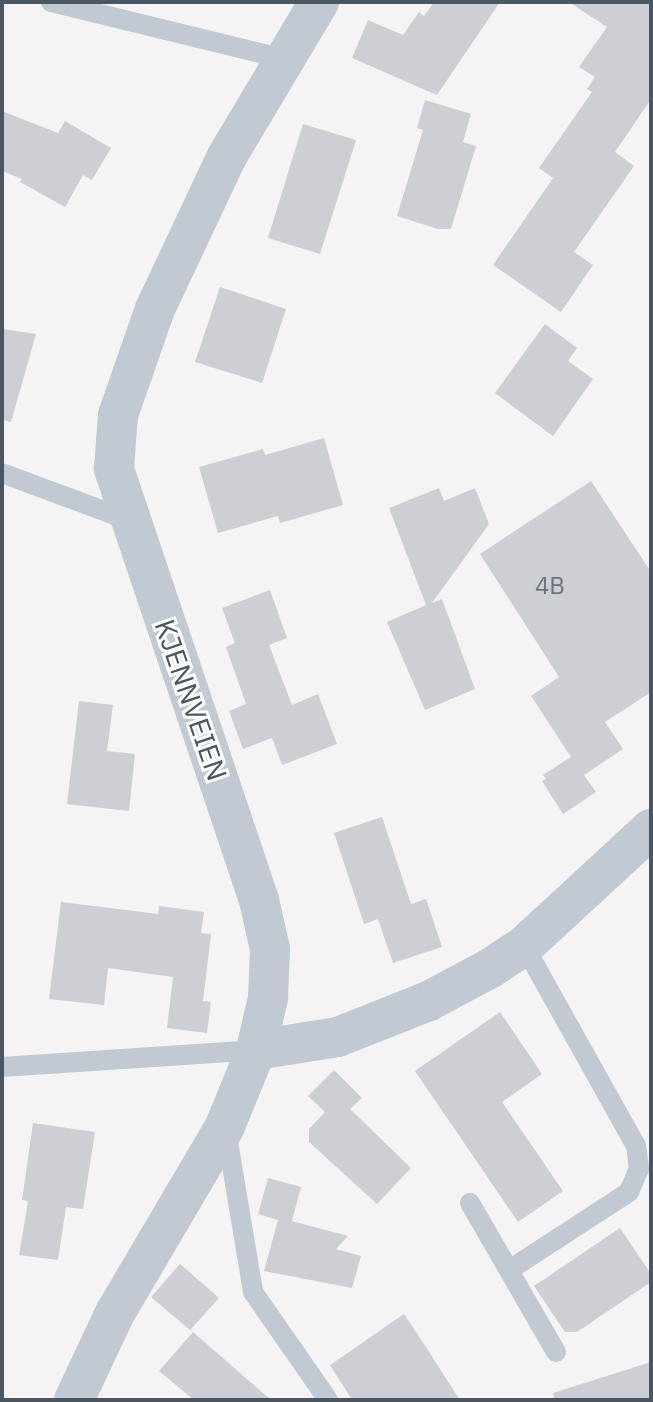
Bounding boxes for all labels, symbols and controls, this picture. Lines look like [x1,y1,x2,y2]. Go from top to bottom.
house number: 4B [535,572,565,600]
street label: KJENNVEIEN [148,615,234,785]

